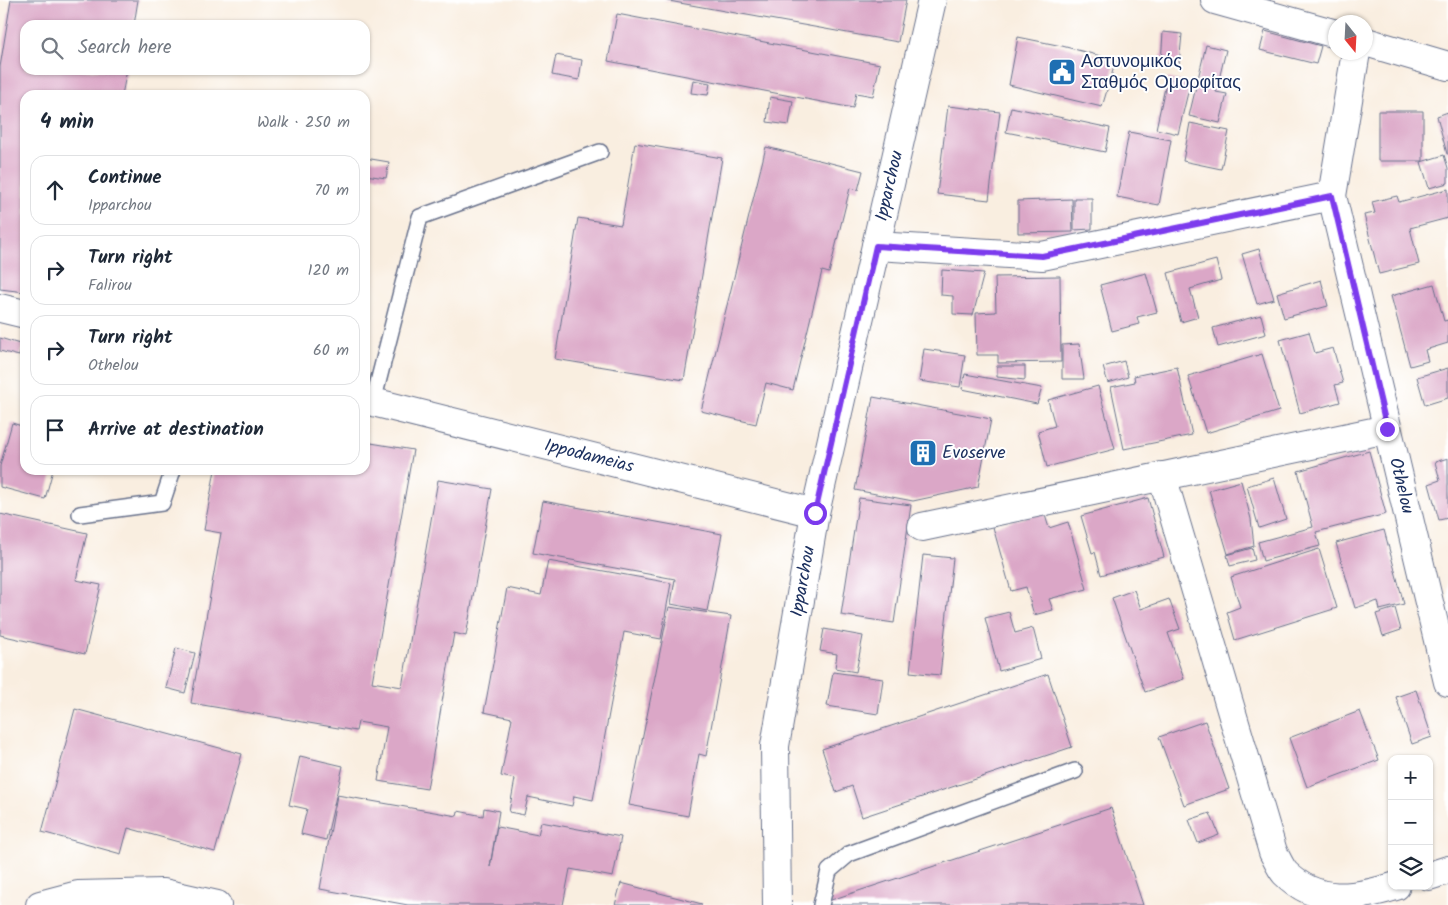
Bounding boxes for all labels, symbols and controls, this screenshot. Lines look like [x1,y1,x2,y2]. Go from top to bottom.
north arrow [1328,15,1373,60]
search box [20,20,370,75]
text: Search here [78,33,172,63]
icon: search [38,34,66,62]
place label: Αστυνομικός Σταθμός Ομορφίτας [1081,48,1241,98]
public building icon: Αστυνομικός Σταθμός Ομορφίτας [1047,57,1077,87]
text: 4 min [40,106,94,139]
text: Walk · 250 m [257,110,350,135]
street label: Ipparchou [868,147,912,224]
text: Continue [88,163,161,193]
icon: ahead [41,176,69,204]
text: 70 m [314,178,349,203]
text: Ipparchou [88,193,152,218]
text: Turn right [88,243,173,273]
icon: right [41,256,69,284]
text: 120 m [308,258,349,283]
text: Falirou [88,273,132,298]
text: Turn right [88,323,173,353]
icon: right [41,336,69,364]
text: 60 m [313,338,349,363]
text: Othelou [88,353,139,378]
text: Arrive at destination [88,415,264,445]
icon: arrive [41,416,69,444]
route end [1376,418,1399,441]
street label: Ippodameias [541,431,637,482]
building icon: Evoserve [908,438,938,468]
place label: Evoserve [942,439,1006,468]
street label: Othelou [1380,455,1422,517]
route start [804,502,827,525]
street label: Ipparchou [783,543,824,619]
map controls [1388,755,1433,890]
button: + [1388,755,1433,800]
button: − [1388,800,1433,845]
button: layers [1388,845,1433,890]

